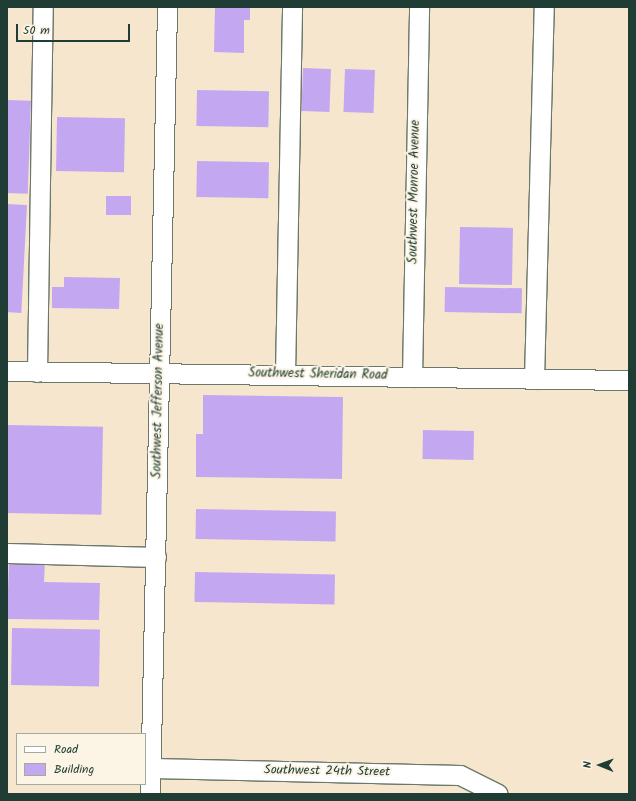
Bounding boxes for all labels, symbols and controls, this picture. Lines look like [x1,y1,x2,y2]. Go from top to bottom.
scale bar [18,16,132,42]
text: 50 m [23,21,50,40]
street label: Southwest Monroe Avenue [406,120,424,264]
street label: Southwest Jefferson Avenue [150,323,168,479]
street label: Southwest Sheridan Road [248,366,388,384]
legend [16,733,146,785]
text: Road [54,740,78,759]
north arrow [580,745,620,785]
text: Building [54,760,94,779]
text: N [579,761,597,768]
street label: Southwest 24th Street [264,763,390,781]

